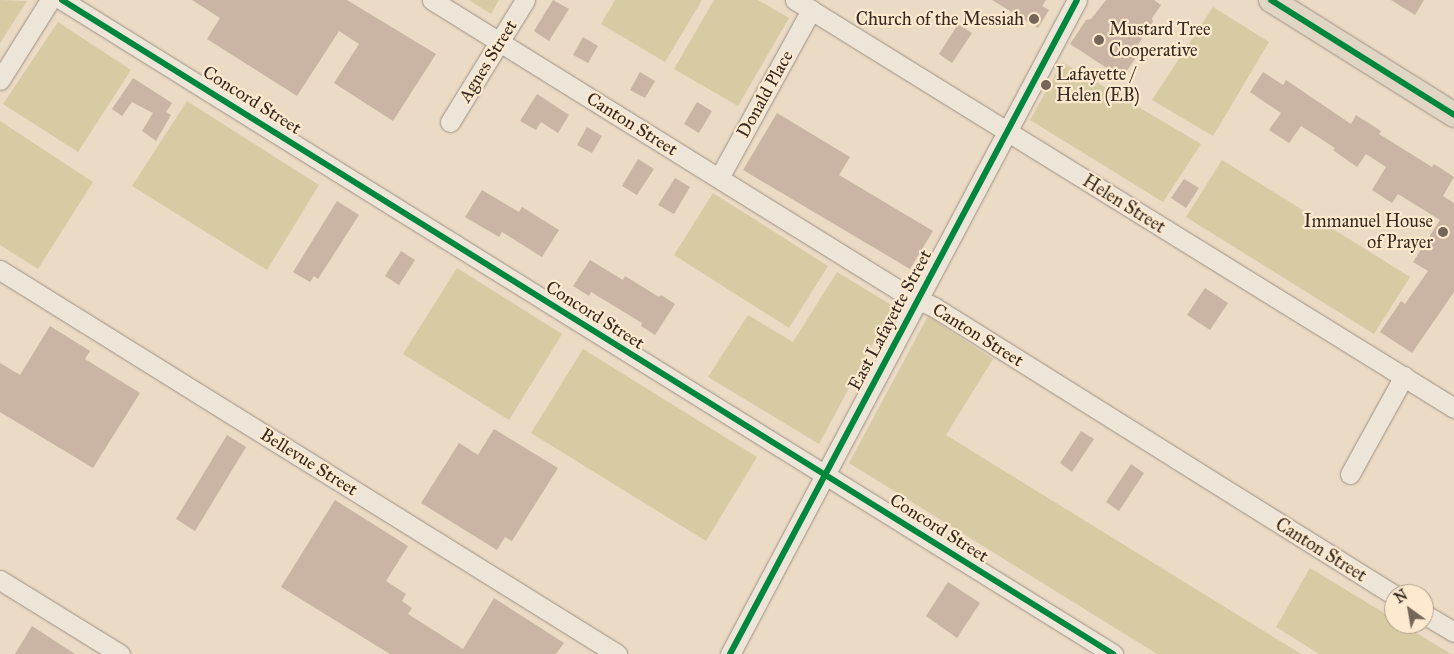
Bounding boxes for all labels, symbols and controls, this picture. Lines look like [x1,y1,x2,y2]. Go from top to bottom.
place label: Church of the Messiah [856,8,1024,30]
marker: Church of the Messiah [1028,13,1040,25]
street label: Agnes Street [454,16,522,106]
place label: Mustard Tree Cooperative [1109,19,1211,62]
marker: Mustard Tree Cooperative [1093,34,1105,46]
street label: Donald Place [732,47,798,141]
street label: Concord Street [199,61,305,139]
place label: Lafayette / Helen (EB) [1056,64,1140,106]
marker: Lafayette / Helen (EB) [1040,79,1052,91]
street label: Canton Street [582,87,682,161]
street label: Helen Street [1079,170,1169,238]
place label: Immanuel House of Prayer [1304,211,1433,253]
marker: Immanuel House of Prayer [1437,226,1449,238]
street label: East Lafayette Street [844,246,936,394]
street label: Concord Street [542,276,648,354]
street label: Canton Street [928,298,1028,372]
street label: Bellevue Street [256,423,362,501]
street label: Concord Street [886,489,992,567]
street label: Canton Street [1271,513,1371,587]
north arrow [1384,584,1434,634]
text: N [1392,586,1411,607]

